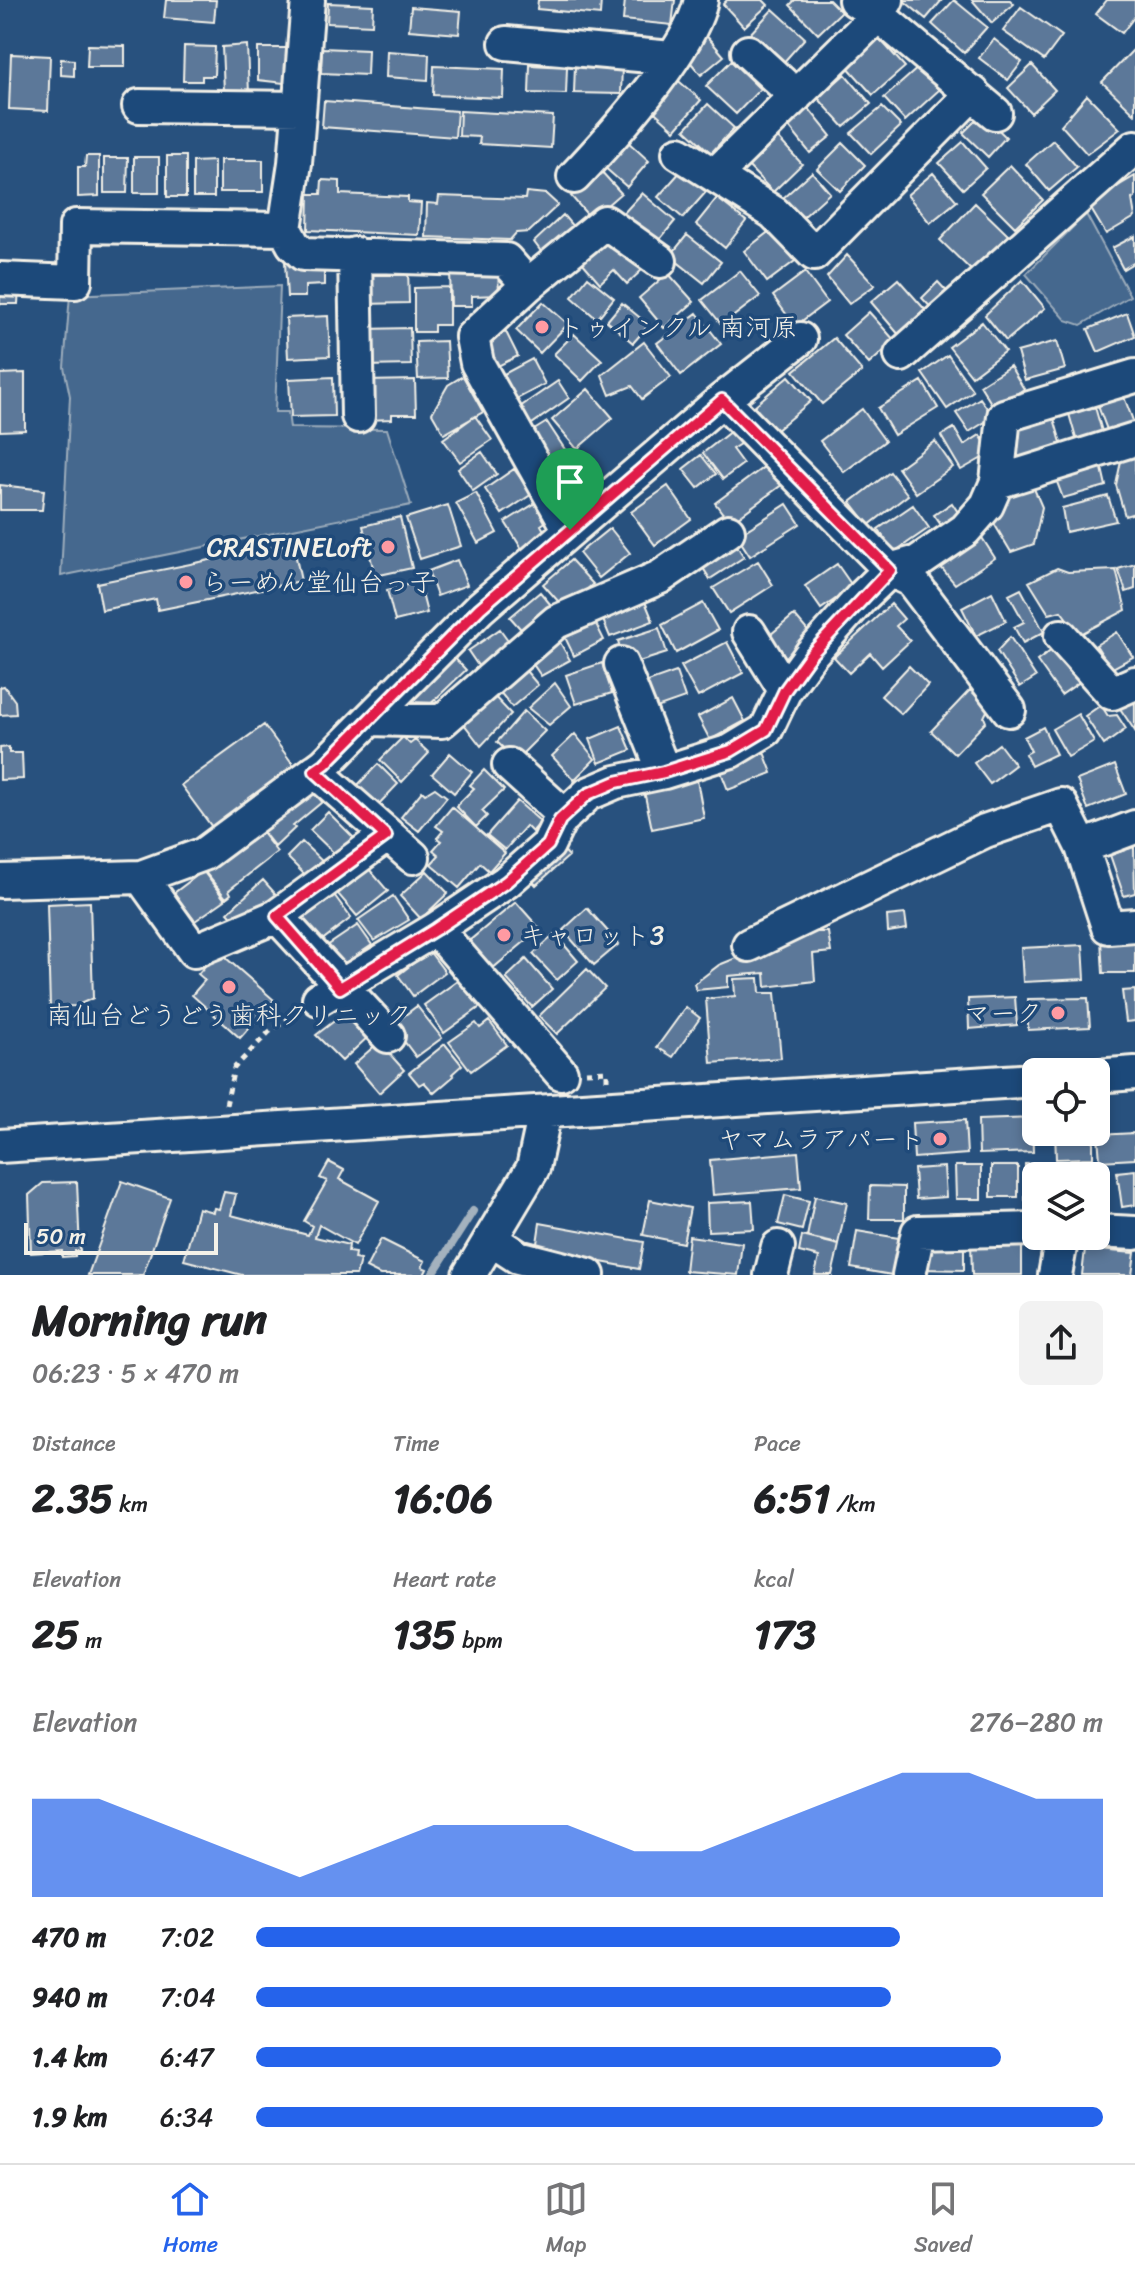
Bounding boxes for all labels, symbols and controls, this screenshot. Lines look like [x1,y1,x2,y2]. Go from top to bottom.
place label: トゥインクル 南河原 [558,304,797,350]
marker: トゥインクル 南河原 [533,318,551,336]
pin [536,448,604,530]
icon: arrive [548,460,592,504]
place label: CRASTINELoft [207,524,372,570]
marker: CRASTINELoft [379,538,397,556]
place label: らーめん堂仙台っ子 [202,559,436,605]
marker: らーめん堂仙台っ子 [177,573,195,591]
place label: キャロット3 [520,912,664,958]
marker: キャロット3 [495,926,513,944]
marker: 南仙台どうどう歯科クリニック [220,978,238,996]
place label: マーク [964,990,1042,1036]
place label: 南仙台どうどう歯科クリニック [46,992,412,1038]
marker: マーク [1049,1004,1067,1022]
map controls [1022,1058,1110,1250]
button: locate [1022,1058,1110,1146]
place label: ヤマムラアパート [718,1116,924,1162]
marker: ヤマムラアパート [931,1130,949,1148]
button: layers [1022,1162,1110,1250]
text: 50 m [36,1217,86,1256]
scale bar [24,1219,218,1255]
text: Morning run [32,1281,267,1359]
button: share [1019,1301,1103,1385]
text: 06:23 · 5 × 470 m [32,1350,239,1396]
text: Distance [32,1424,116,1463]
text: Time [393,1424,440,1463]
text: Pace [754,1424,801,1463]
text: 2.35 [32,1463,114,1534]
text: 16:06 [393,1463,493,1534]
text: 6:51 [754,1463,830,1534]
text: km [114,1485,148,1524]
text: /km [830,1485,876,1524]
text: Elevation [32,1560,121,1599]
text: Heart rate [393,1560,496,1599]
text: kcal [754,1560,794,1599]
text: 25 [32,1599,80,1670]
text: 135 [393,1599,457,1670]
text: 173 [754,1599,816,1670]
text: m [80,1621,102,1660]
text: bpm [457,1621,503,1660]
text: Elevation [32,1699,137,1745]
text: 276–280 m [970,1699,1103,1745]
text: 470 m [32,1914,106,1960]
text: 7:02 [160,1914,214,1960]
text: 940 m [32,1974,107,2020]
text: 7:04 [160,1974,215,2020]
text: 1.4 km [32,2034,108,2080]
text: 6:47 [160,2034,214,2080]
text: 1.9 km [32,2094,108,2140]
text: 6:34 [160,2094,213,2140]
tab: Home [163,2177,218,2264]
tab: Map [544,2177,588,2264]
tab: Saved [914,2177,972,2264]

